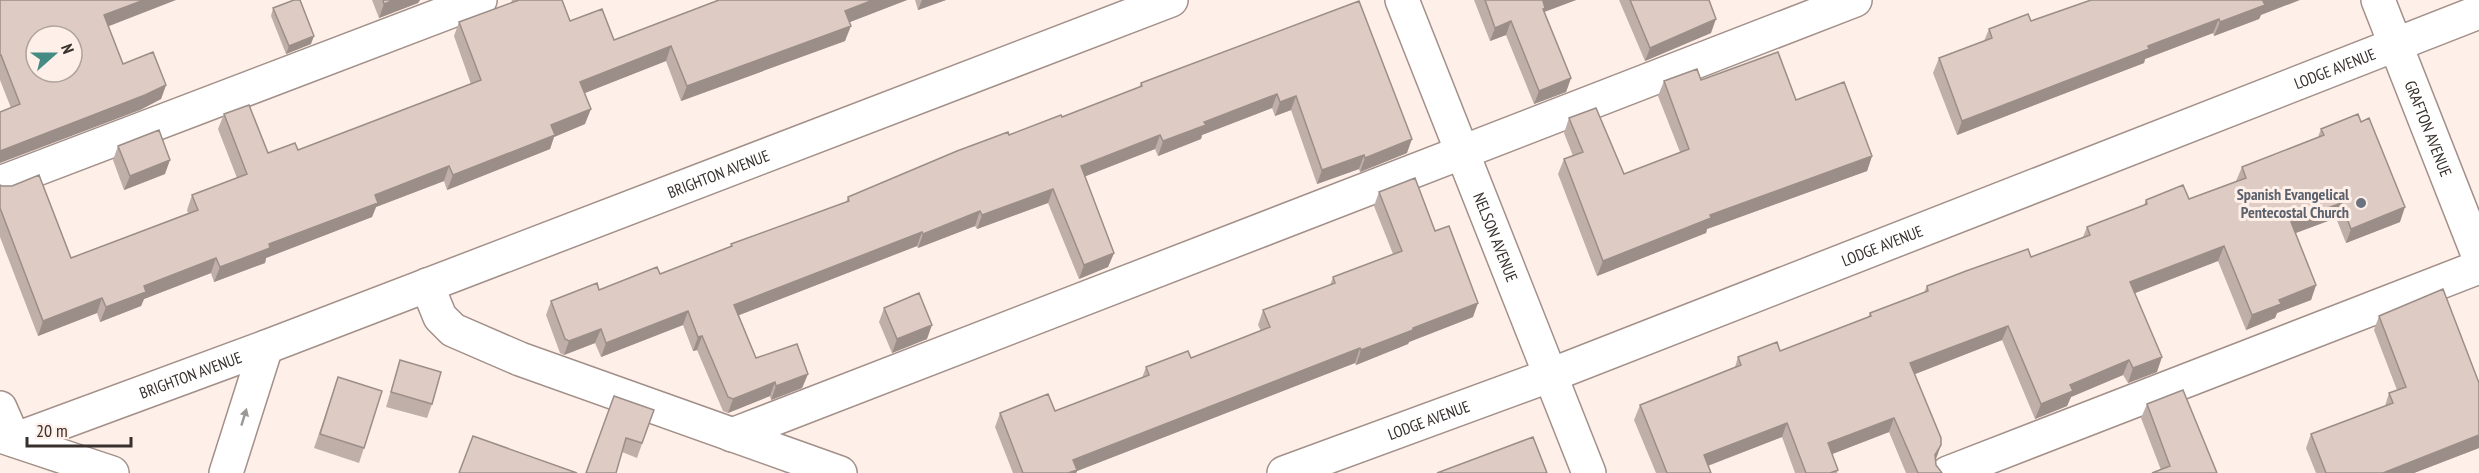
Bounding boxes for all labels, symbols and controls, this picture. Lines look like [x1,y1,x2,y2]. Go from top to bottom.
north arrow [24,24,84,84]
text: N [57,41,79,56]
street label: LODGE AVENUE [2291,43,2378,93]
street label: GRAFTON AVENUE [2401,78,2456,179]
street label: BRIGHTON AVENUE [665,145,772,202]
place label: Spanish Evangelical Pentecostal Church [2237,184,2349,222]
street label: NELSON AVENUE [1469,190,1522,285]
marker: Spanish Evangelical Pentecostal Church [2354,196,2368,210]
street label: LODGE AVENUE [1839,220,1926,270]
street label: BRIGHTON AVENUE [137,347,244,403]
street label: LODGE AVENUE [1385,396,1472,444]
one-way arrow [240,408,249,426]
scale bar [27,410,130,448]
text: 20 m [36,419,68,442]

